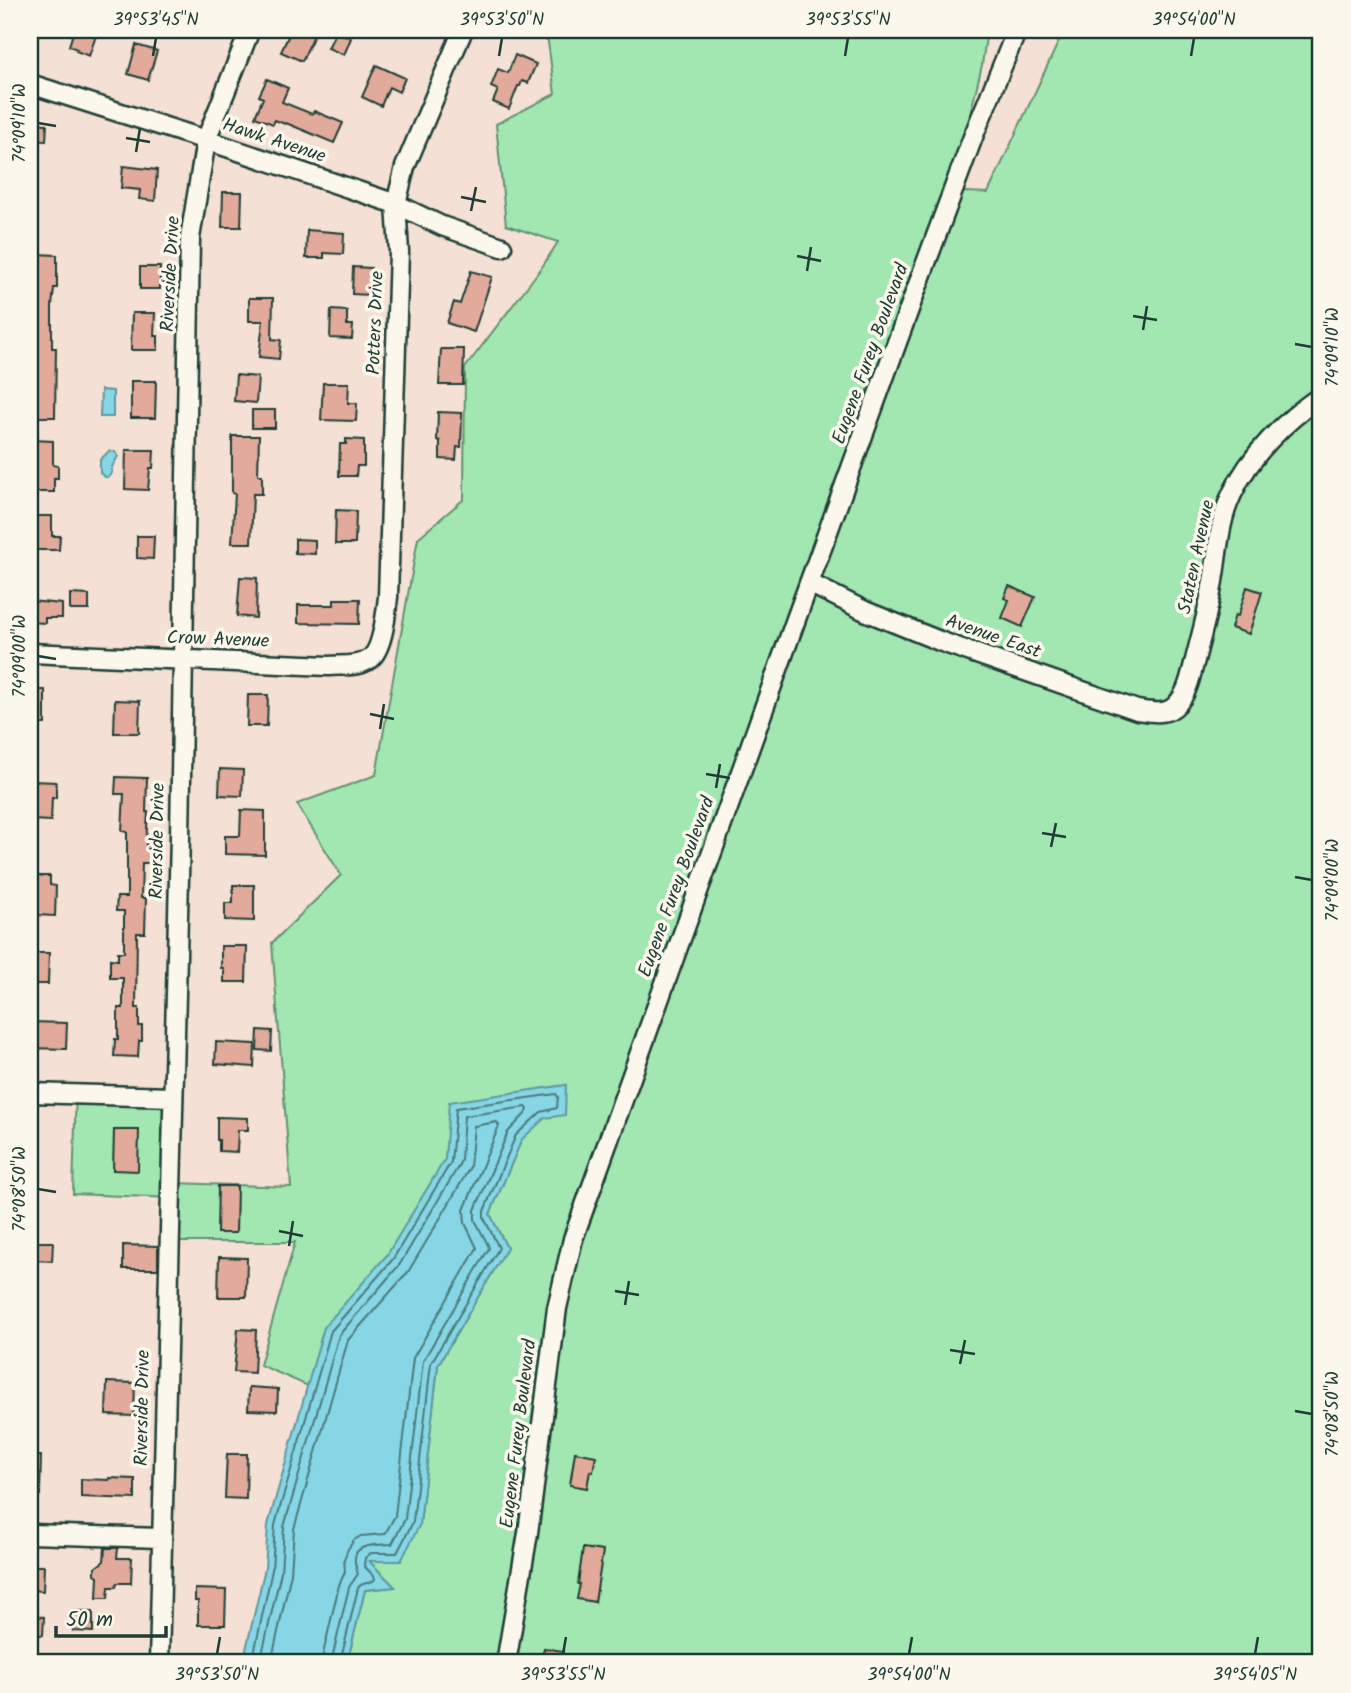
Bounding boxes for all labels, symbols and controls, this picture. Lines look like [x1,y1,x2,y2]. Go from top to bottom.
text: 39°53'45"N [113,6,199,35]
text: 39°53'50"N [460,6,544,35]
text: 39°53'55"N [805,6,891,35]
text: 39°54'00"N [1152,6,1236,35]
text: 74°09'10"W [6,83,35,163]
street label: Hawk Avenue [219,110,330,172]
street label: Riverside Drive [153,215,189,333]
street label: Eugene Furey Boulevard [824,259,918,449]
street label: Potters Drive [359,270,393,375]
text: 74°09'10"W [1319,307,1348,387]
street label: Staten Avenue [1170,497,1224,617]
street label: Avenue East [941,607,1045,668]
text: 74°09'00"W [6,615,35,697]
street label: Crow Avenue [166,623,270,657]
street label: Riverside Drive [142,782,174,899]
street label: Eugene Furey Boulevard [630,792,724,982]
text: 74°09'00"W [1319,839,1348,921]
text: 74°08'50"W [6,1146,35,1232]
street label: Eugene Furey Boulevard [493,1337,546,1530]
street label: Riverside Drive [127,1349,159,1466]
text: 74°08'50"W [1319,1371,1348,1457]
scale bar [56,1595,166,1639]
text: 50 m [66,1604,113,1637]
text: 39°53'50"N [175,1661,259,1690]
text: 39°53'55"N [520,1661,606,1690]
text: 39°54'00"N [867,1661,951,1690]
text: 39°54'05"N [1213,1661,1297,1690]

